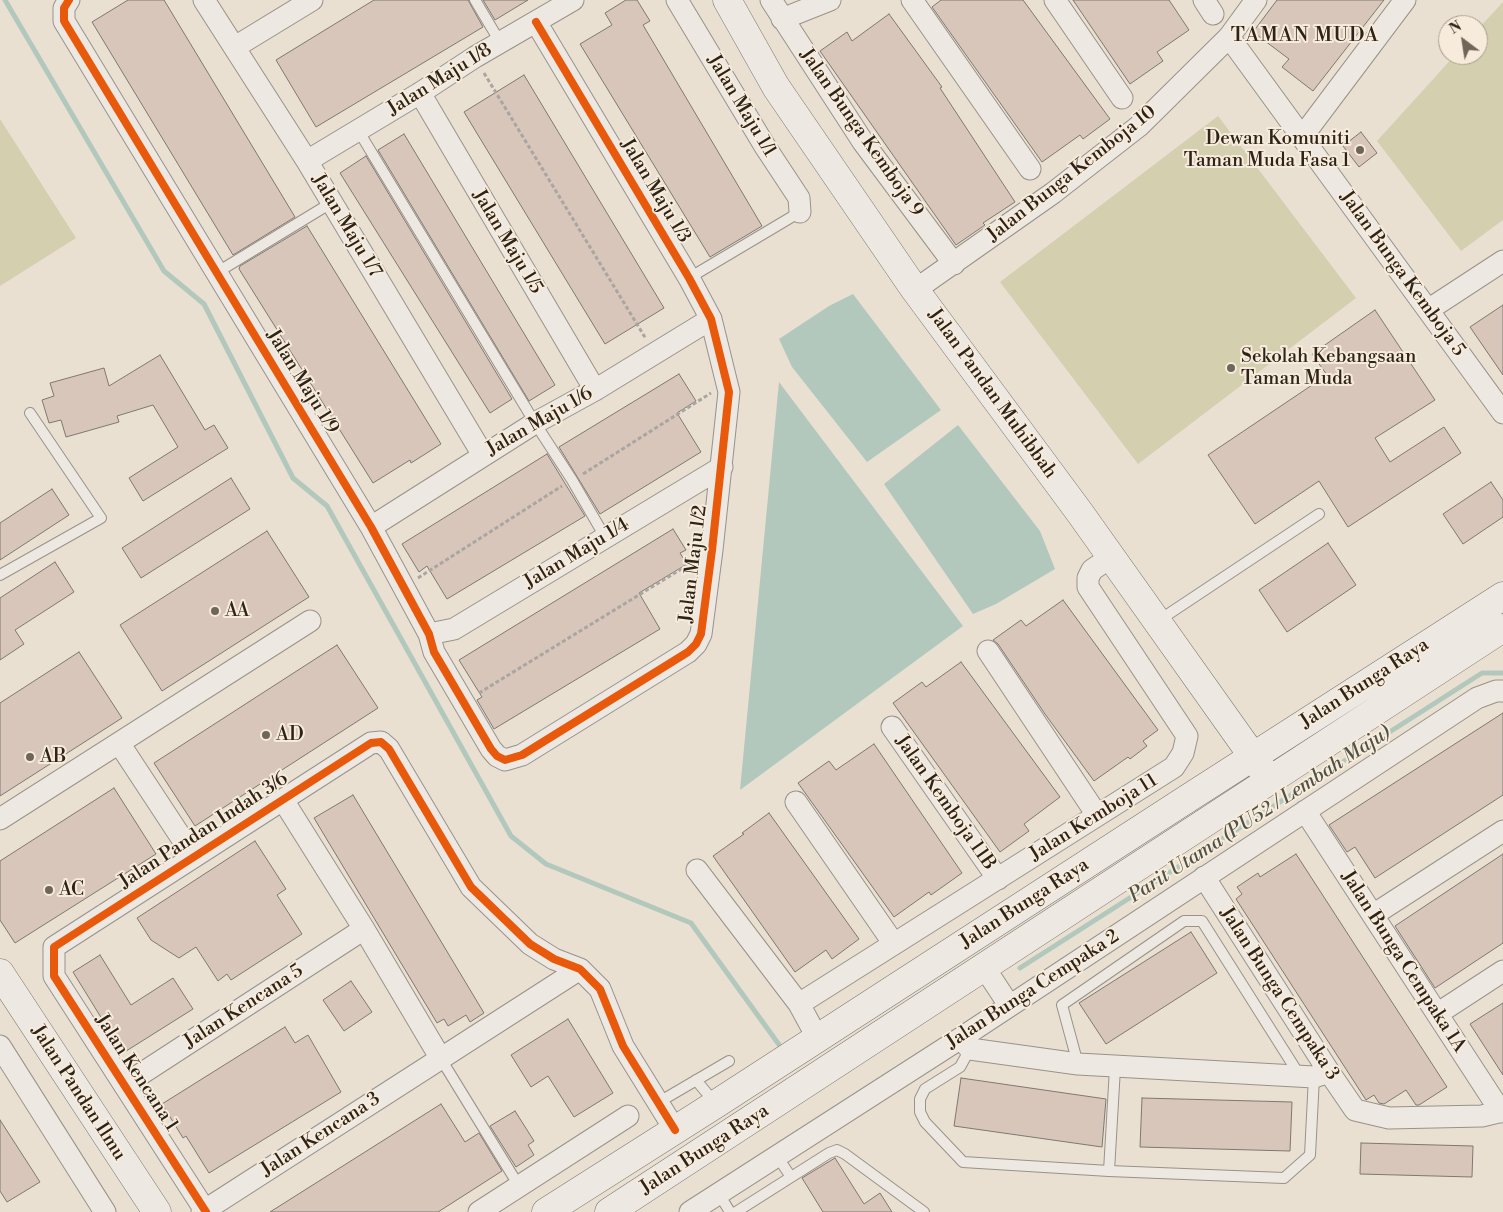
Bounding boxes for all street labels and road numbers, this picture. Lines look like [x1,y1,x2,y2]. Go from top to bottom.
street label: Jalan Maju 1/8 [384,39,496,121]
street label: Jalan Bunga Kemboja 9 [794,45,928,221]
street label: Jalan Maju 1/1 [702,51,780,161]
street label: Jalan Bunga Kemboja 10 [983,101,1161,247]
street label: Jalan Maju 1/3 [615,135,695,247]
street label: Jalan Maju 1/7 [306,170,386,282]
street label: Jalan Maju 1/5 [467,186,547,298]
street label: Jalan Bunga Kemboja 5 [1334,187,1470,361]
street label: Jalan Pandan Muhibbah [923,305,1061,483]
street label: Jalan Maju 1/9 [261,326,343,438]
street label: Jalan Maju 1/6 [483,382,597,462]
street label: Jalan Maju 1/2 [675,504,713,624]
street label: Jalan Maju 1/4 [520,514,634,594]
street label: Jalan Bunga Raya [1296,634,1434,734]
street label: Jalan Kemboja 11B [890,731,1000,875]
street label: Jalan Pandan Indah 3/6 [115,768,293,894]
street label: Jalan Kemboja 11 [1026,770,1162,866]
street label: Jalan Bunga Raya [956,854,1094,954]
street label: Jalan Bunga Cempaka 1A [1336,867,1470,1057]
street label: Jalan Bunga Cempaka 3 [1215,903,1343,1085]
street label: Jalan Bunga Cempaka 2 [942,926,1124,1054]
street label: Jalan Kencana 5 [180,960,308,1054]
street label: Jalan Kencana 1 [90,1010,182,1136]
street label: Jalan Pandan Ilmu [26,1021,130,1165]
street label: Jalan Kencana 3 [257,1088,385,1182]
street label: Jalan Bunga Raya [636,1100,774,1200]

